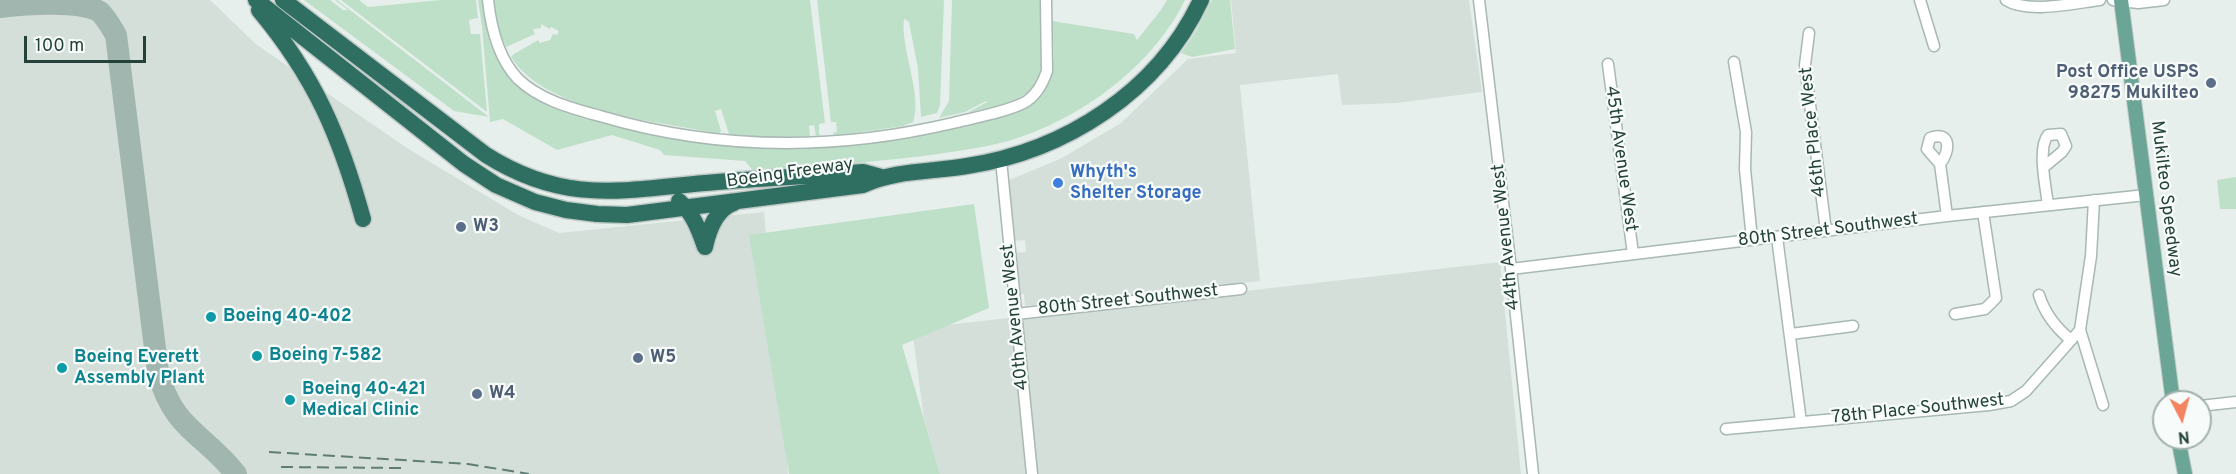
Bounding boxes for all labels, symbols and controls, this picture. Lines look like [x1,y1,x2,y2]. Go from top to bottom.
scale bar [27,24,148,62]
text: 100 m [35,35,84,58]
place label: Post Office USPS 98275 Mukilteo [2056,62,2199,104]
street label: 46th Place West [1796,66,1832,198]
marker: Post Office USPS 98275 Mukilteo [2204,76,2218,90]
street label: 45th Avenue West [1599,85,1641,233]
street label: Mukilteo Speedway [2145,120,2185,278]
street label: Boeing Freeway [725,154,855,194]
place label: Whyth's Shelter Storage [1070,162,1202,204]
street label: 44th Avenue West [1489,163,1525,311]
marker: Whyth's Shelter Storage [1051,176,1065,190]
street label: 80th Street Southwest [1737,209,1919,253]
place label: W3 [473,216,499,238]
marker: W3 [454,220,468,234]
street label: 40th Avenue West [998,243,1034,391]
street label: 80th Street Southwest [1037,281,1219,321]
place label: Boeing 40-402 [223,306,352,328]
marker: Boeing 40-402 [204,310,218,324]
place label: Boeing 7-582 [269,345,382,367]
place label: Boeing Everett Assembly Plant [74,347,205,389]
place label: W5 [650,347,676,369]
marker: Boeing 7-582 [250,349,264,363]
marker: W5 [631,351,645,365]
marker: Boeing Everett Assembly Plant [55,361,69,375]
place label: Boeing 40-421 Medical Clinic [302,379,426,422]
place label: W4 [489,383,516,405]
marker: W4 [470,387,484,401]
street label: 78th Place Southwest [1831,390,2005,430]
north arrow [2152,390,2212,450]
marker: Boeing 40-421 Medical Clinic [283,393,297,407]
text: N [2177,425,2190,446]

